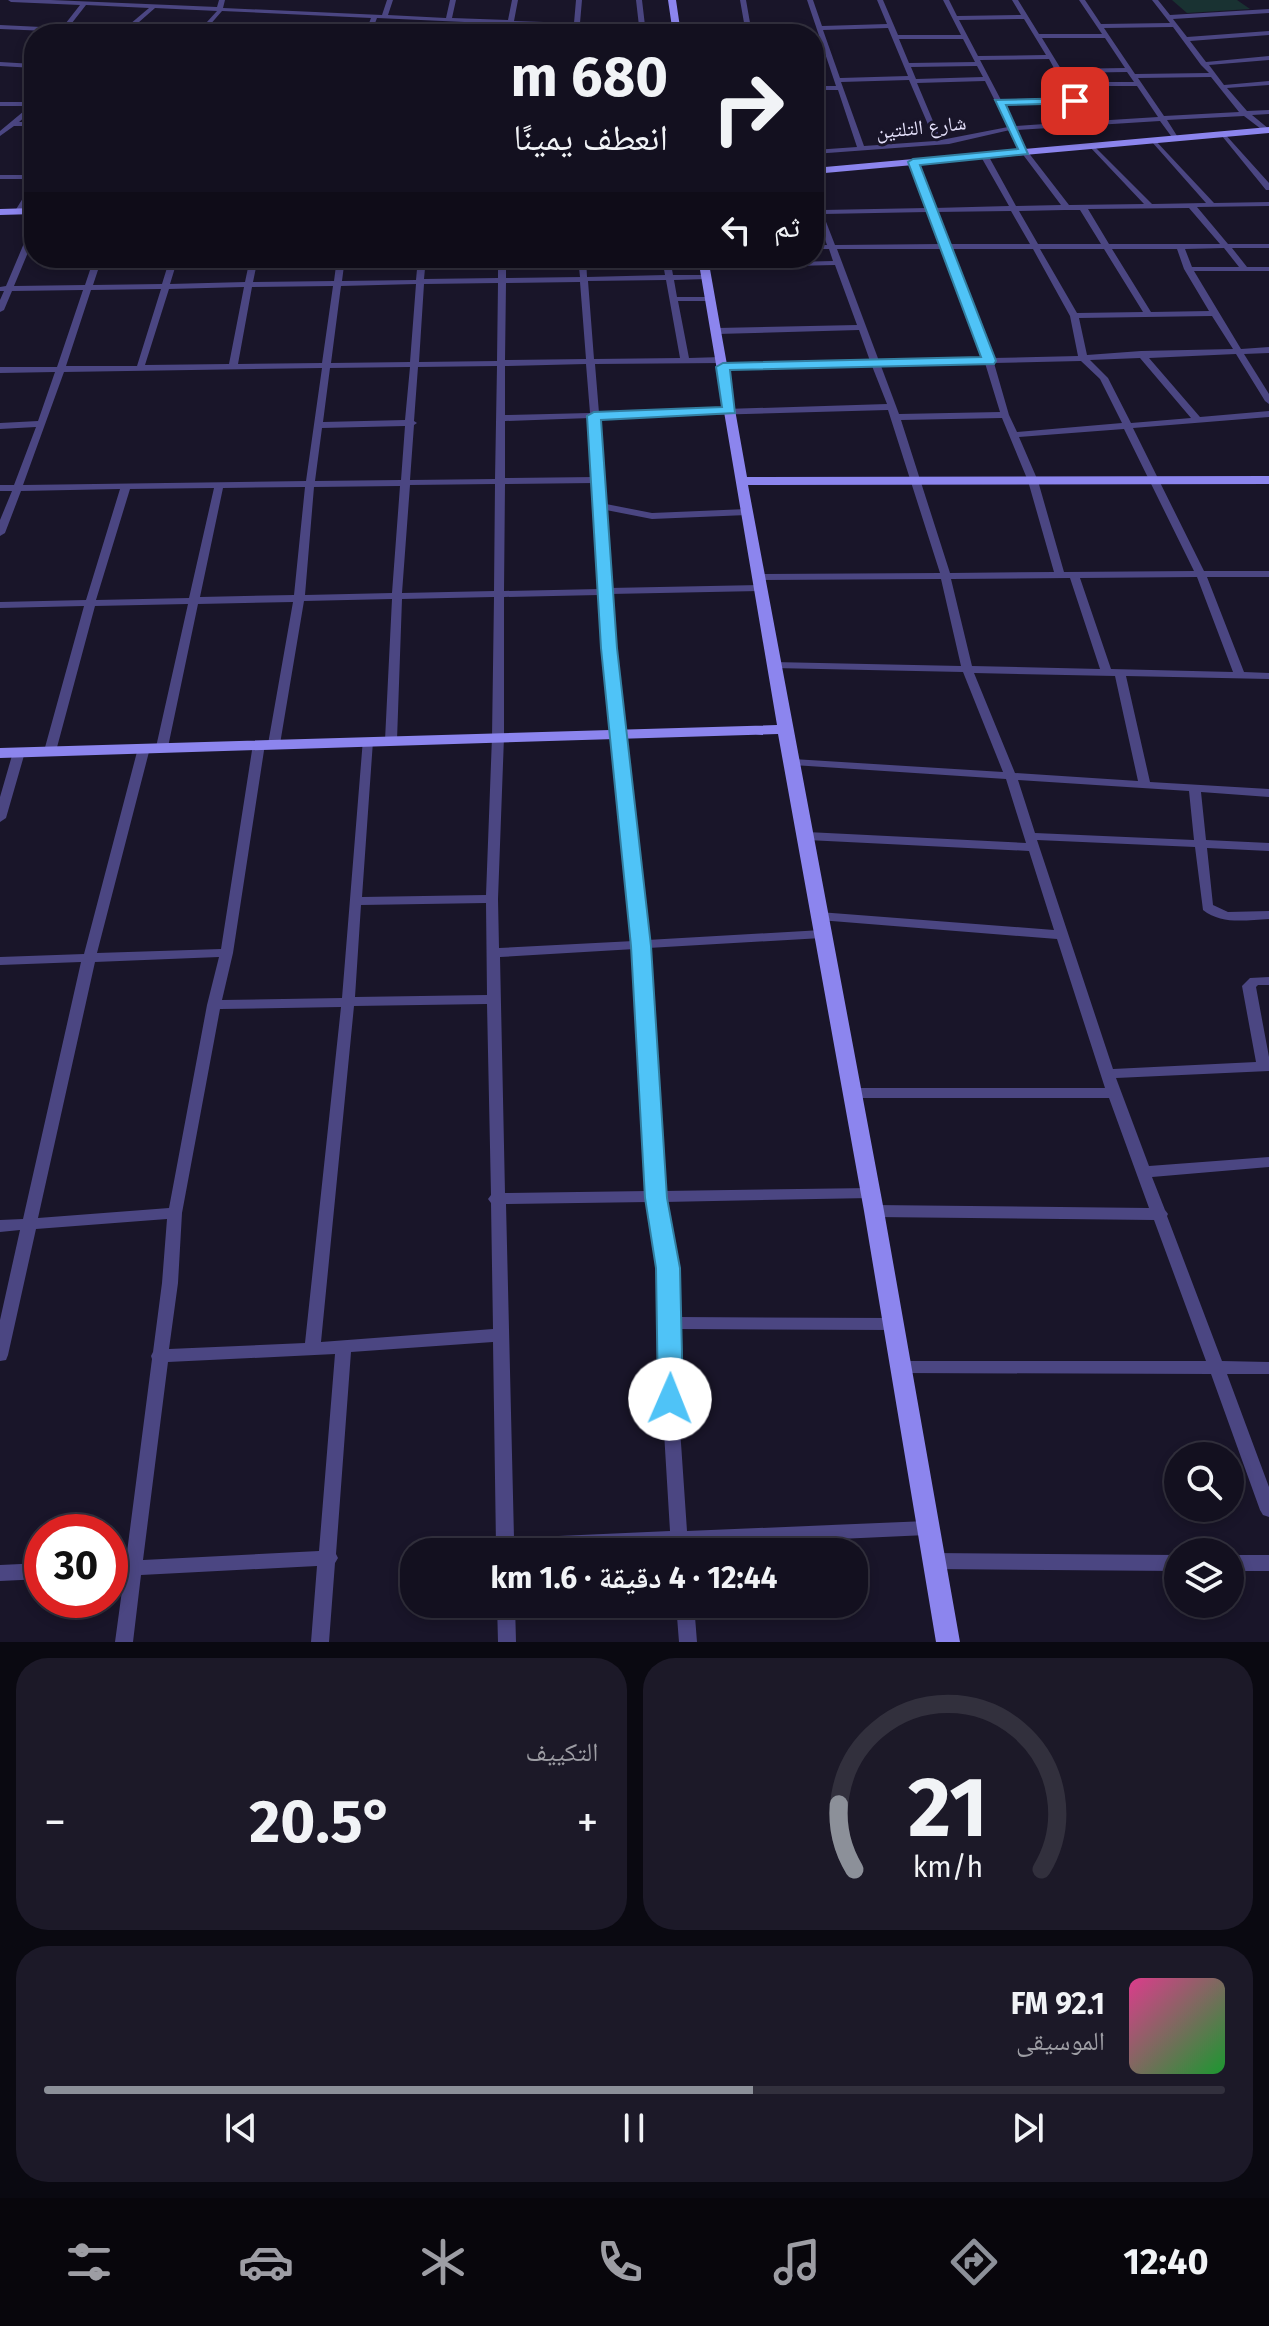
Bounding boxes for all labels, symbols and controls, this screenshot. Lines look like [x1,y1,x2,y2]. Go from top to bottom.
text: 680 m [511,44,668,111]
icon: right [696,56,800,160]
pin [1041,67,1109,135]
icon: arrive [1053,79,1097,123]
street label: شارع التلتين [875,110,967,145]
text: انعطف يمينًا [513,116,668,160]
icon: left [714,208,758,252]
text: ثم [774,209,800,245]
position arrow [628,1357,712,1441]
map controls [1164,1442,1244,1618]
button: search [1164,1442,1244,1522]
speed limit sign: 30 [24,1514,128,1618]
button: layers [1164,1538,1244,1618]
text: 12:44 · 4 دقيقة · 1.6 km [490,1560,778,1596]
text: التكييف [526,1737,599,1768]
text: 21 [908,1758,988,1858]
text: 20.5° [249,1786,393,1858]
text: − [44,1796,66,1849]
text: + [577,1796,598,1849]
text: km/h [912,1850,983,1885]
text: 92.1 FM [1011,1986,1105,2022]
text: الموسيقى [1016,2026,1105,2057]
icon: previous [219,2106,263,2150]
icon: pause [612,2106,656,2150]
icon: next [1006,2106,1050,2150]
icon: filters [61,2234,117,2290]
icon: car [238,2234,294,2290]
icon: climate [415,2234,471,2290]
icon: phone [592,2234,648,2290]
icon: music [769,2234,825,2290]
icon: directions [946,2234,1002,2290]
text: 12:40 [1123,2240,1208,2284]

